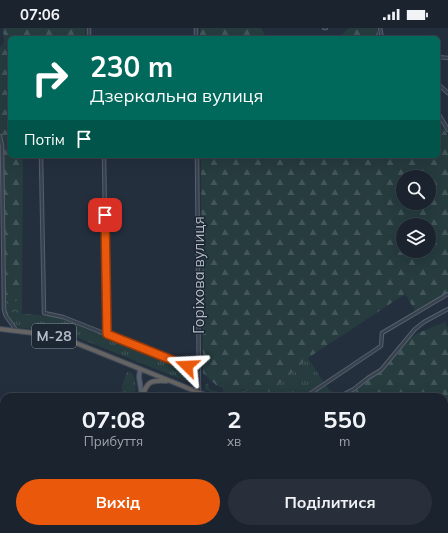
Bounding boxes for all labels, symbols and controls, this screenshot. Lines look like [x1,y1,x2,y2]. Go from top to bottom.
text: 07:06 [20,5,60,24]
text: 230 m [90,49,173,84]
icon: right [24,52,76,104]
text: Дзеркальна вулиця [90,84,263,107]
icon: arrive [73,128,95,150]
text: Потім [24,130,65,149]
map controls [396,170,436,258]
button: search [396,170,436,210]
pin [88,198,122,232]
icon: arrive [94,204,116,226]
street label: Горіхова вулиця [189,216,208,334]
button: layers [396,218,436,258]
road number: М-28 [32,324,76,348]
position arrow [166,345,208,387]
text: 07:08 [82,404,145,434]
text: 2 [227,404,241,434]
text: 550 [323,404,366,434]
text: Прибуття [84,433,143,449]
text: хв [227,433,241,449]
text: m [339,433,350,449]
button: Вихід [16,479,220,525]
button: Поділитися [228,479,432,525]

